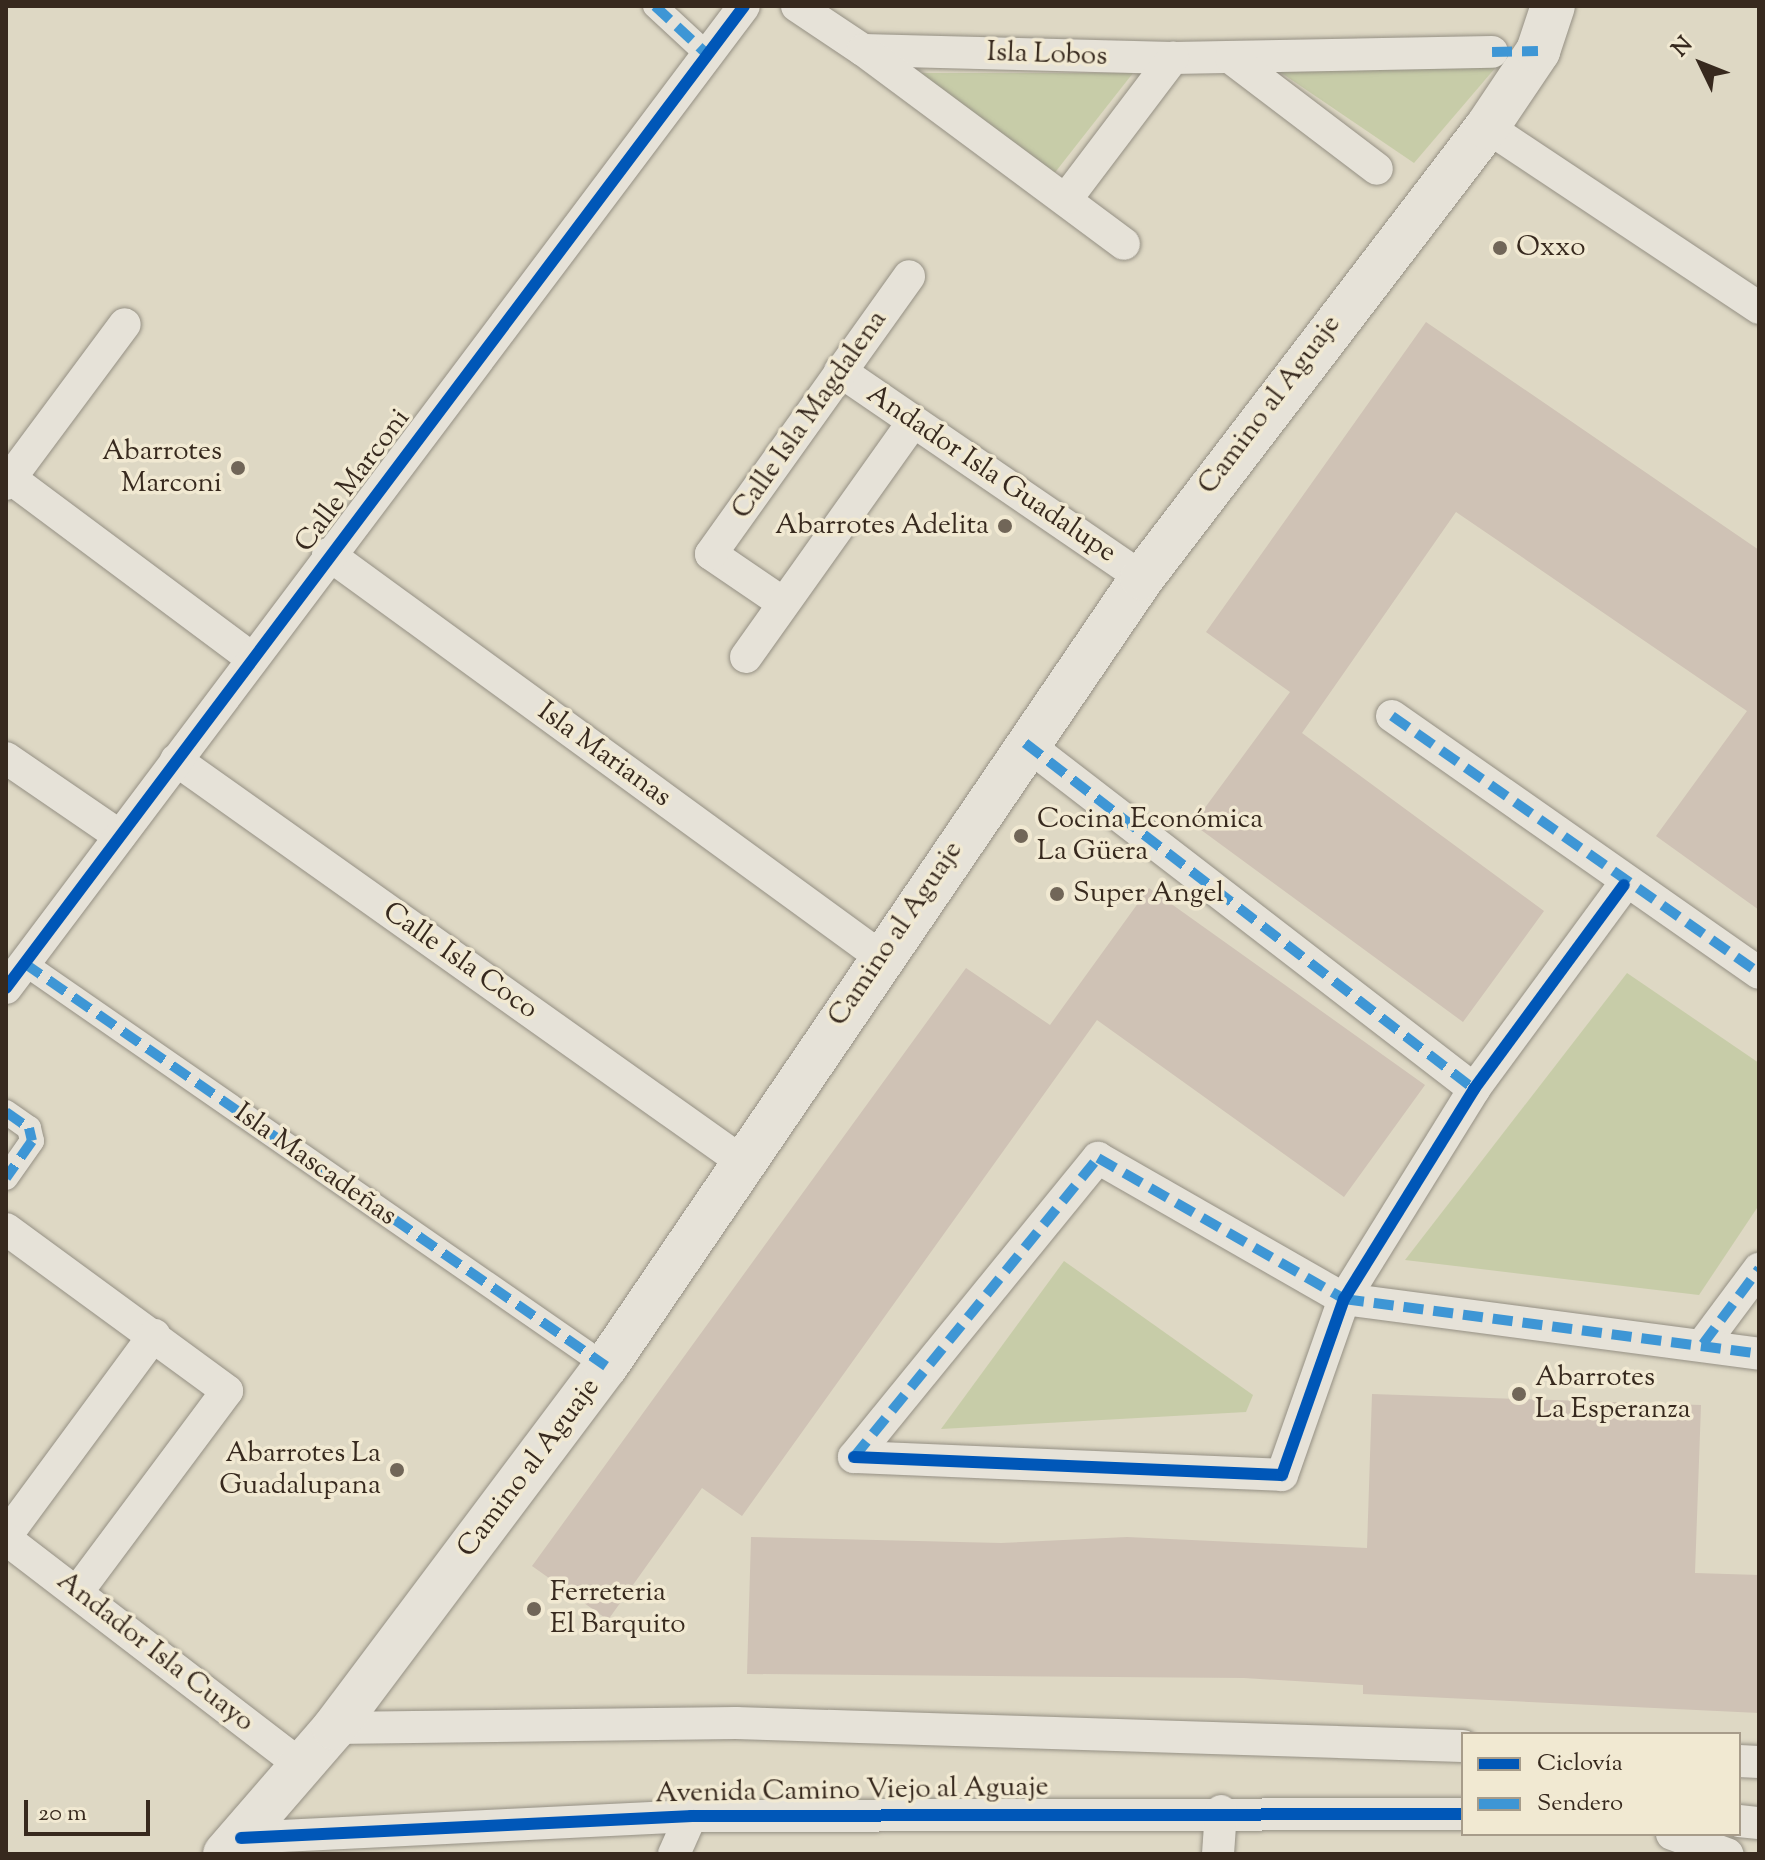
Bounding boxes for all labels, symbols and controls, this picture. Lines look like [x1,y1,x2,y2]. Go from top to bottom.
north arrow [1661,24,1741,104]
text: N [1666,30,1701,65]
street label: Isla Lobos [986,36,1108,74]
place label: Oxxo [1516,231,1585,265]
marker: Oxxo [1491,239,1509,257]
street label: Calle Isla Magdalena [725,304,895,526]
street label: Camino al Aguaje [1192,309,1348,501]
street label: Andador Isla Guadalupe [860,378,1122,570]
street label: Calle Marconi [288,403,418,559]
place label: Abarrotes Marconi [102,435,222,501]
marker: Abarrotes Marconi [229,459,247,477]
place label: Abarrotes Adelita [775,509,989,543]
marker: Abarrotes Adelita [996,517,1014,535]
street label: Isla Marianas [531,695,677,815]
place label: Cocina Económica La Güera [1037,803,1263,869]
marker: Cocina Económica La Güera [1012,827,1030,845]
street label: Camino al Aguaje [822,835,970,1033]
place label: Super Angel [1073,877,1224,911]
marker: Super Angel [1048,885,1066,903]
street label: Calle Isla Coco [376,895,544,1027]
street label: Isla Mascadeñas [227,1097,403,1233]
place label: Abarrotes La Esperanza [1535,1361,1691,1427]
street label: Camino al Aguaje [451,1372,607,1564]
marker: Abarrotes La Esperanza [1510,1385,1528,1403]
place label: Abarrotes La Guadalupana [219,1437,381,1503]
marker: Abarrotes La Guadalupana [388,1461,406,1479]
street label: Andador Isla Cuayo [50,1565,260,1739]
place label: Ferreteria El Barquito [550,1576,686,1642]
marker: Ferreteria El Barquito [525,1600,543,1618]
legend [1461,1732,1741,1836]
text: Ciclovía [1537,1747,1623,1781]
street label: Avenida Camino Viejo al Aguaje [655,1771,1049,1811]
scale bar [28,1784,154,1834]
text: Sendero [1537,1787,1623,1821]
text: 20 m [38,1797,87,1831]

